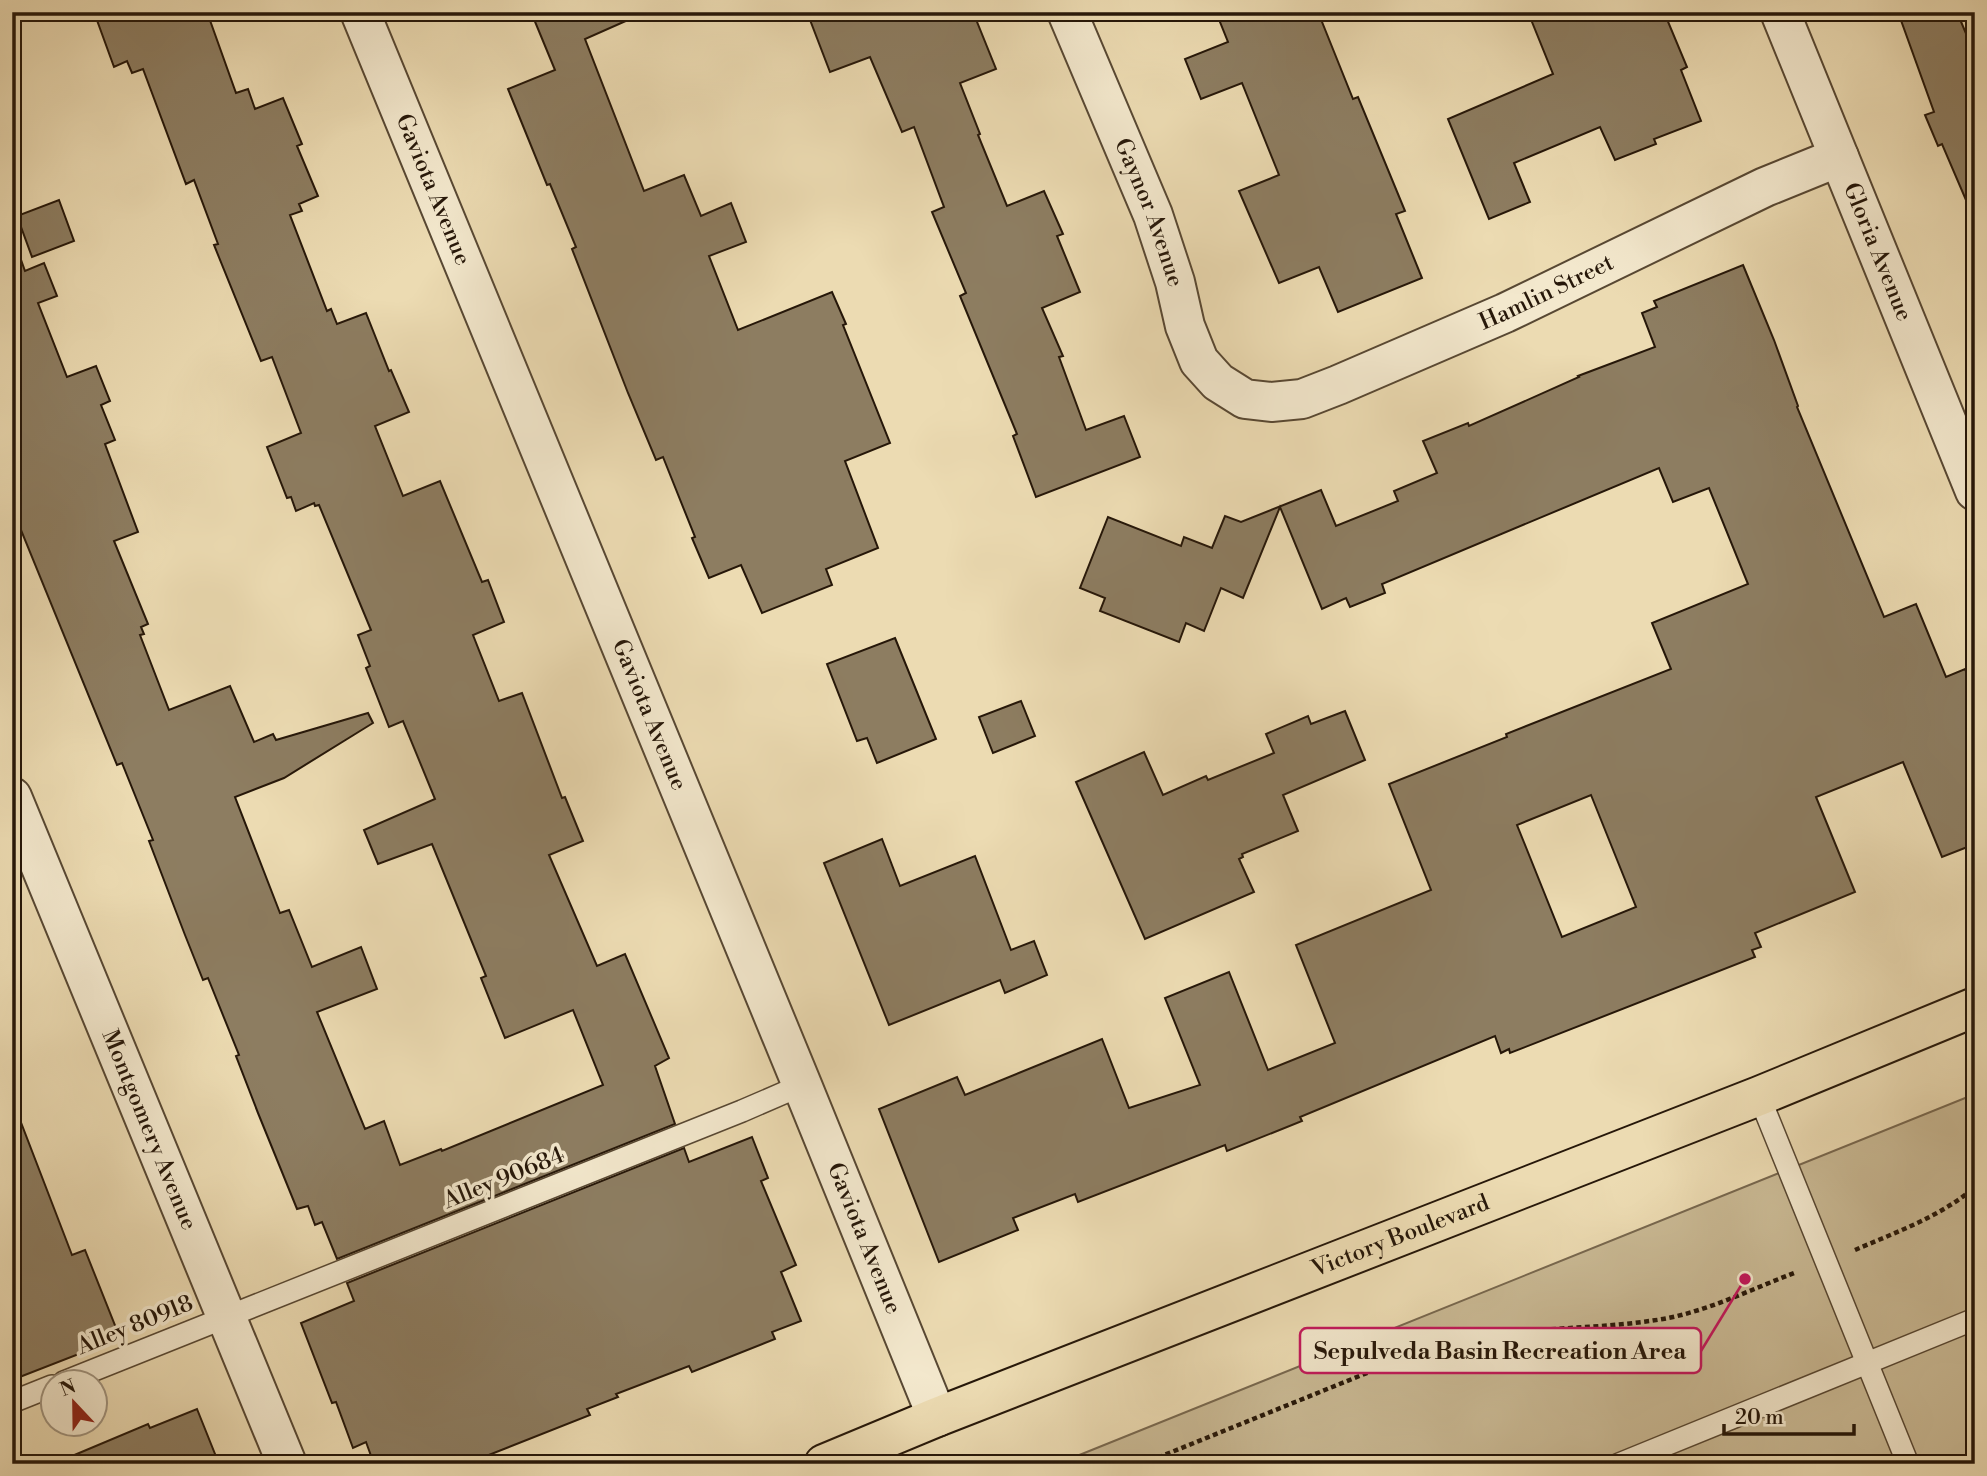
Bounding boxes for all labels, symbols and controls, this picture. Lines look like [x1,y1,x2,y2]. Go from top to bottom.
street label: Gaviota Avenue [390,110,477,269]
street label: Gaynor Avenue [1108,134,1190,291]
street label: Gloria Avenue [1837,179,1918,325]
street label: Hamlin Street [1475,249,1618,336]
street label: Gaviota Avenue [606,635,693,794]
street label: Montgomery Avenue [95,1025,203,1234]
street label: Alley 90684 [438,1141,569,1215]
street label: Gaviota Avenue [821,1158,908,1318]
street label: Victory Boulevard [1307,1189,1493,1284]
street label: Alley 80918 [72,1289,197,1361]
callout: Sepulveda Basin Recreation Area [1300,1328,1701,1373]
text: Sepulveda Basin Recreation Area [1314,1337,1687,1367]
north arrow [38,1368,108,1438]
text: N [57,1374,79,1402]
scale bar [1724,1392,1854,1436]
text: 20 m [1735,1405,1784,1431]

